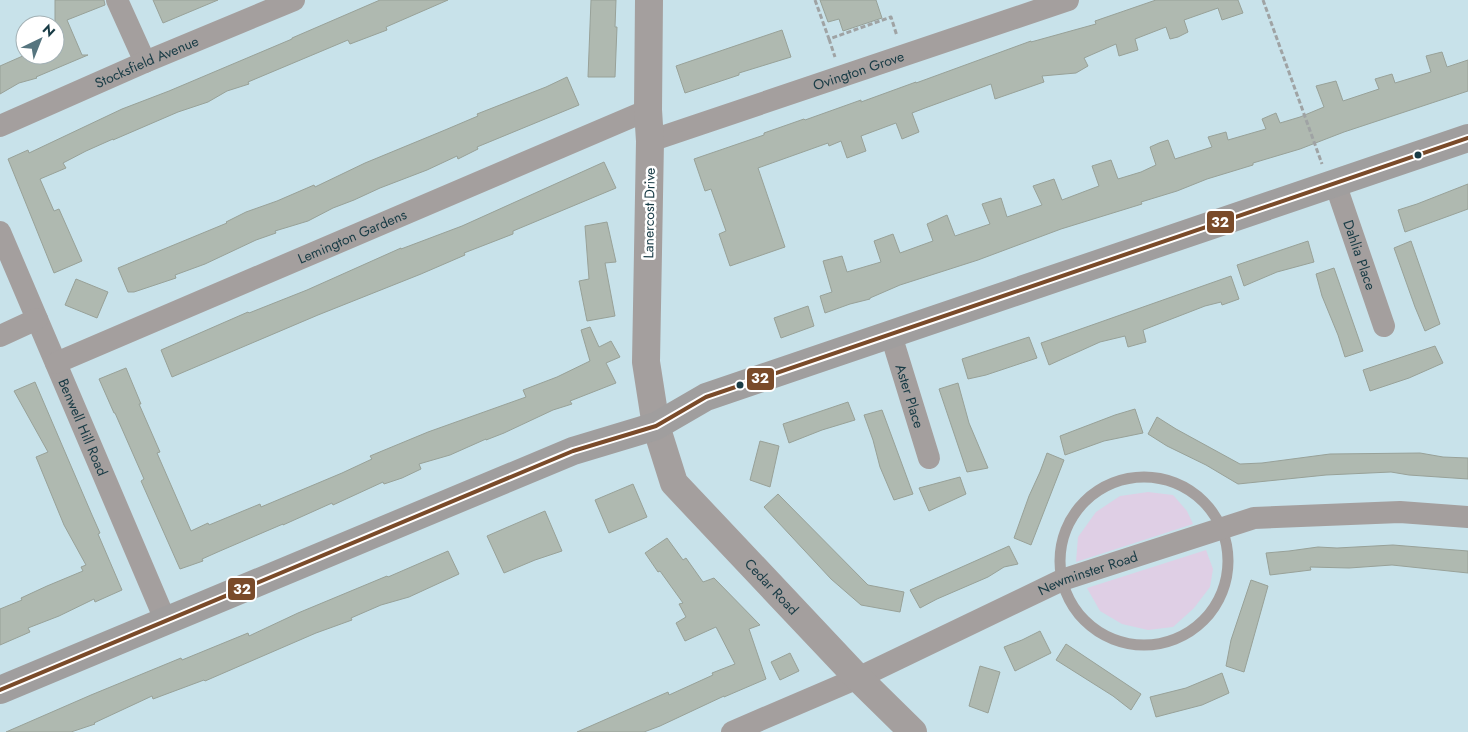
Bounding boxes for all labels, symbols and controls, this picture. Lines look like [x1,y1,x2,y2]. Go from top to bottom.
north arrow [15,15,65,65]
text: N [38,19,60,42]
street label: Stocksfield Avenue [91,31,202,93]
street label: Ovington Grove [810,46,907,95]
unlabelled marker [1413,150,1423,160]
street label: Lanercost Drive [638,167,660,259]
street label: Lemington Gardens [295,204,410,269]
line badge: 32 [1206,210,1235,234]
text: 32 [1211,212,1229,232]
street label: Dahlia Place [1338,217,1381,293]
street label: Aster Place [891,362,929,431]
line badge: 32 [746,367,775,391]
text: 32 [751,368,769,388]
street label: Benwell Hill Road [53,375,113,479]
unlabelled marker [735,380,745,390]
street label: Newminster Road [1034,546,1140,600]
street label: Cedar Road [740,554,803,619]
line badge: 32 [227,577,256,601]
text: 32 [233,579,251,599]

